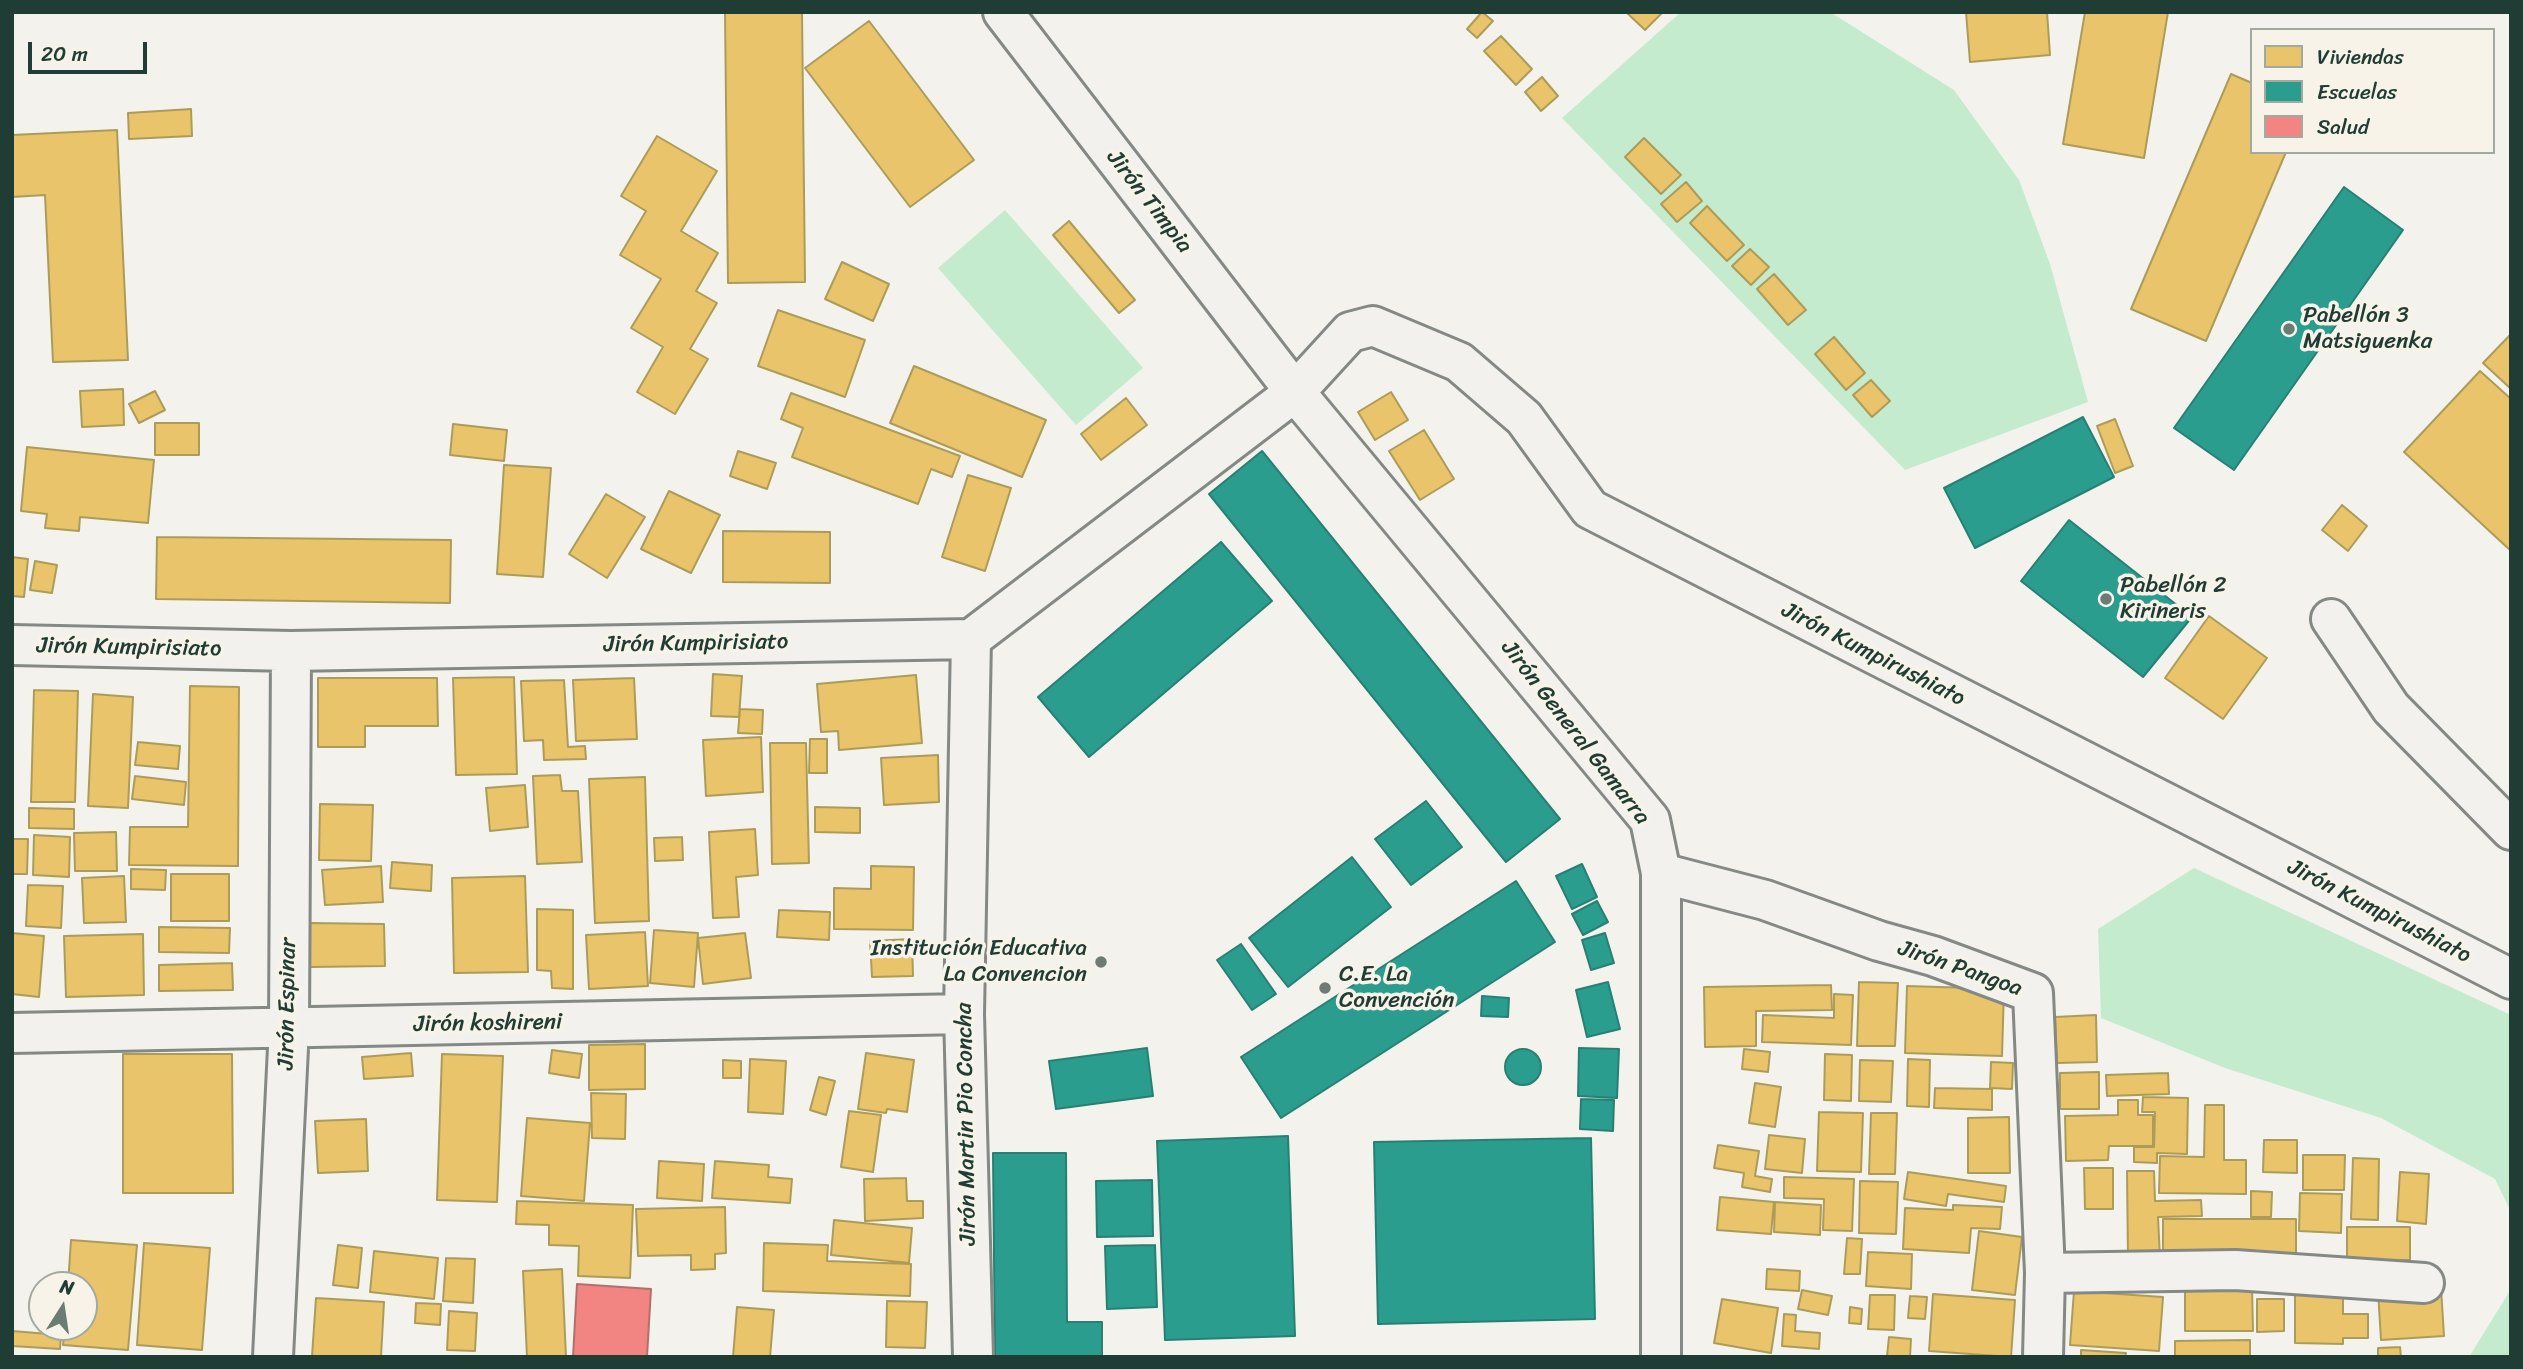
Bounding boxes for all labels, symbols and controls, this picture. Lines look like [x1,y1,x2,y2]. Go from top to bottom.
scale bar [32,28,150,72]
legend [2250,28,2495,154]
text: 20 m [41,35,88,73]
text: Viviendas [2317,38,2404,76]
text: Escuelas [2317,73,2397,111]
text: Salud [2317,108,2369,146]
street label: Jirón Timpia [1100,145,1198,259]
place label: Pabellón 3 Matsiguenka [2303,302,2432,356]
marker: Pabellón 3 Matsiguenka [2281,321,2297,337]
place label: Pabellón 2 Kirineris [2120,572,2226,626]
marker: Pabellón 2 Kirineris [2098,591,2114,607]
street label: Jirón Kumpirushiato [1777,597,1969,713]
street label: Jirón Kumpirisiato [603,629,789,659]
street label: Jirón Kumpirisiato [36,633,222,663]
street label: Jirón General Gamarra [1495,635,1655,831]
street label: Jirón Kumpirushiato [2283,854,2475,970]
place label: Institución Educativa La Convencion [871,935,1087,989]
street label: Jirón Pangoa [1894,935,2026,1003]
street label: Jirón Espinar [273,938,303,1070]
marker: Institución Educativa La Convencion [1093,954,1109,970]
place label: C.E. La Convención [1339,961,1454,1015]
marker: C.E. La Convención [1317,980,1333,996]
street label: Jirón Martin Pio Concha [951,1002,983,1246]
street label: Jirón koshireni [413,1009,563,1039]
text: N [57,1269,77,1304]
north arrow [28,1271,98,1341]

